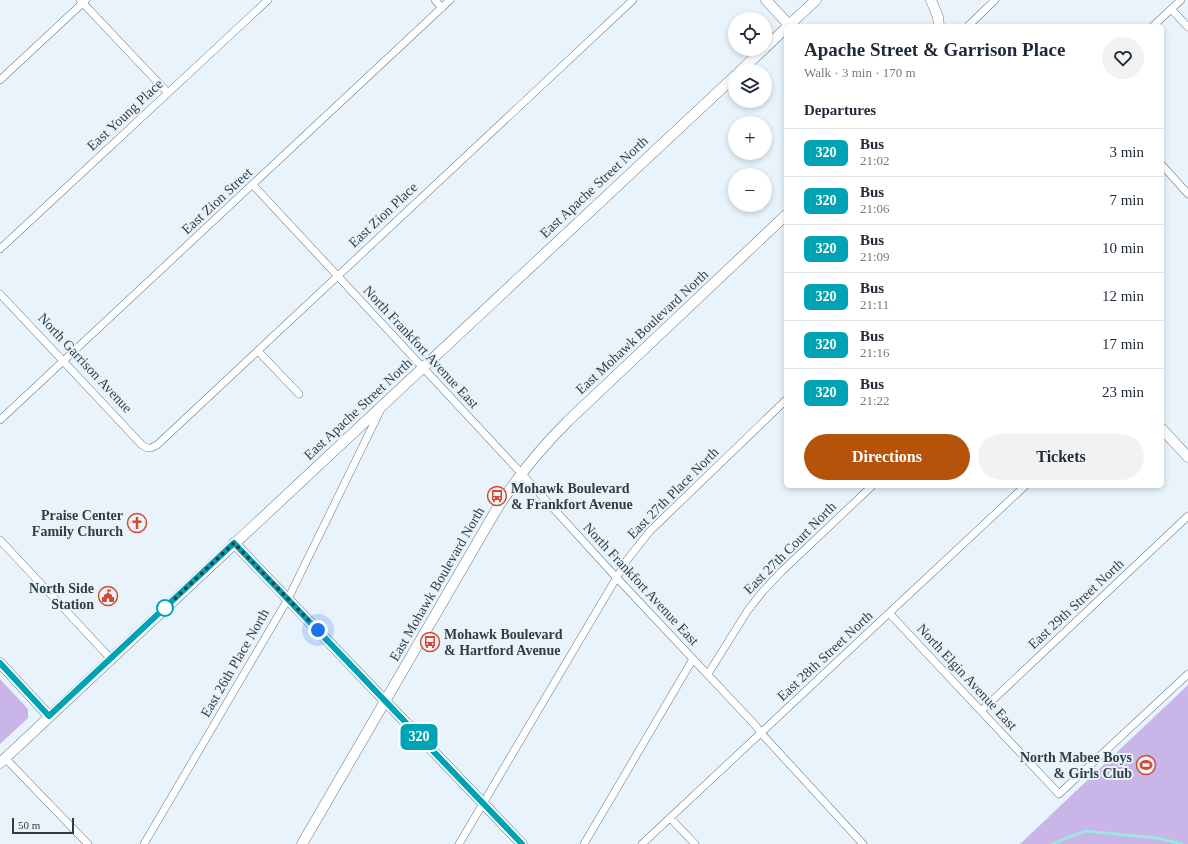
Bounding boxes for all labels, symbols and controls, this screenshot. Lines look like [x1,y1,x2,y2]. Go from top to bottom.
map controls [728,12,772,212]
button: locate [728,12,772,56]
button: heart [1102,37,1144,79]
text: Apache Street & Garrison Place [804,39,1065,60]
button: layers [728,64,772,108]
text: Walk · 3 min · 170 m [804,65,916,80]
street label: East Young Place [84,76,166,154]
text: Departures [804,102,876,118]
button: + [728,116,772,160]
street label: East Apache Street North [537,133,651,241]
text: Bus [860,136,884,152]
text: 3 min [1109,144,1144,160]
text: 320 [816,145,837,160]
text: 21:02 [860,153,890,168]
street label: East Zion Street [179,165,255,237]
button: − [728,168,772,212]
street label: East Zion Place [346,180,420,250]
text: Bus [860,184,884,200]
text: 7 min [1109,192,1144,208]
text: 320 [816,193,837,208]
text: 21:06 [860,201,890,216]
text: Bus [860,232,884,248]
text: 10 min [1102,240,1144,256]
text: 320 [816,241,837,256]
text: 21:09 [860,249,890,264]
street label: East Mohawk Boulevard North [573,267,711,397]
text: Bus [860,280,884,296]
street label: North Frankfort Avenue East [360,283,482,411]
text: 12 min [1102,288,1144,304]
text: 320 [816,289,837,304]
text: 21:11 [860,297,889,312]
street label: North Garrison Avenue [35,310,135,416]
text: Bus [860,328,884,344]
text: 17 min [1102,336,1144,352]
text: 320 [816,337,837,352]
text: 21:16 [860,345,890,360]
street label: East Apache Street North [301,355,415,463]
text: Bus [860,376,884,392]
text: 23 min [1102,384,1144,400]
text: 320 [816,385,837,400]
text: 21:22 [860,393,890,408]
button: Directions [804,434,970,480]
button: Tickets [978,434,1144,480]
street label: East 27th Place North [624,444,722,542]
place label: Mohawk Boulevard & Frankfort Avenue [511,481,633,512]
bus stop icon: Mohawk Boulevard & Frankfort Avenue [486,485,508,507]
street label: East 27th Court North [741,499,839,597]
street label: East Mohawk Boulevard North [387,504,487,664]
place label: Praise Center Family Church [32,508,123,539]
church icon: Praise Center Family Church [126,512,148,534]
street label: North Frankfort Avenue East [580,520,702,648]
street label: East 29th Street North [1025,556,1127,652]
place label: North Side Station [29,581,94,612]
public building icon: North Side Station [97,585,119,607]
unlabelled marker [156,599,174,617]
street label: East 26th Place North [198,606,272,720]
street label: East 28th Street North [774,608,876,704]
your location [308,620,328,640]
street label: North Elgin Avenue East [914,621,1020,733]
place label: Mohawk Boulevard & Hartford Avenue [444,627,563,658]
bus stop icon: Mohawk Boulevard & Hartford Avenue [419,631,441,653]
line badge: 320 [396,724,442,750]
text: 320 [409,729,430,744]
place label: North Mabee Boys & Girls Club [1020,750,1133,781]
sports icon: North Mabee Boys & Girls Club [1135,754,1157,776]
scale bar [12,816,74,835]
text: 50 m [18,819,40,831]

